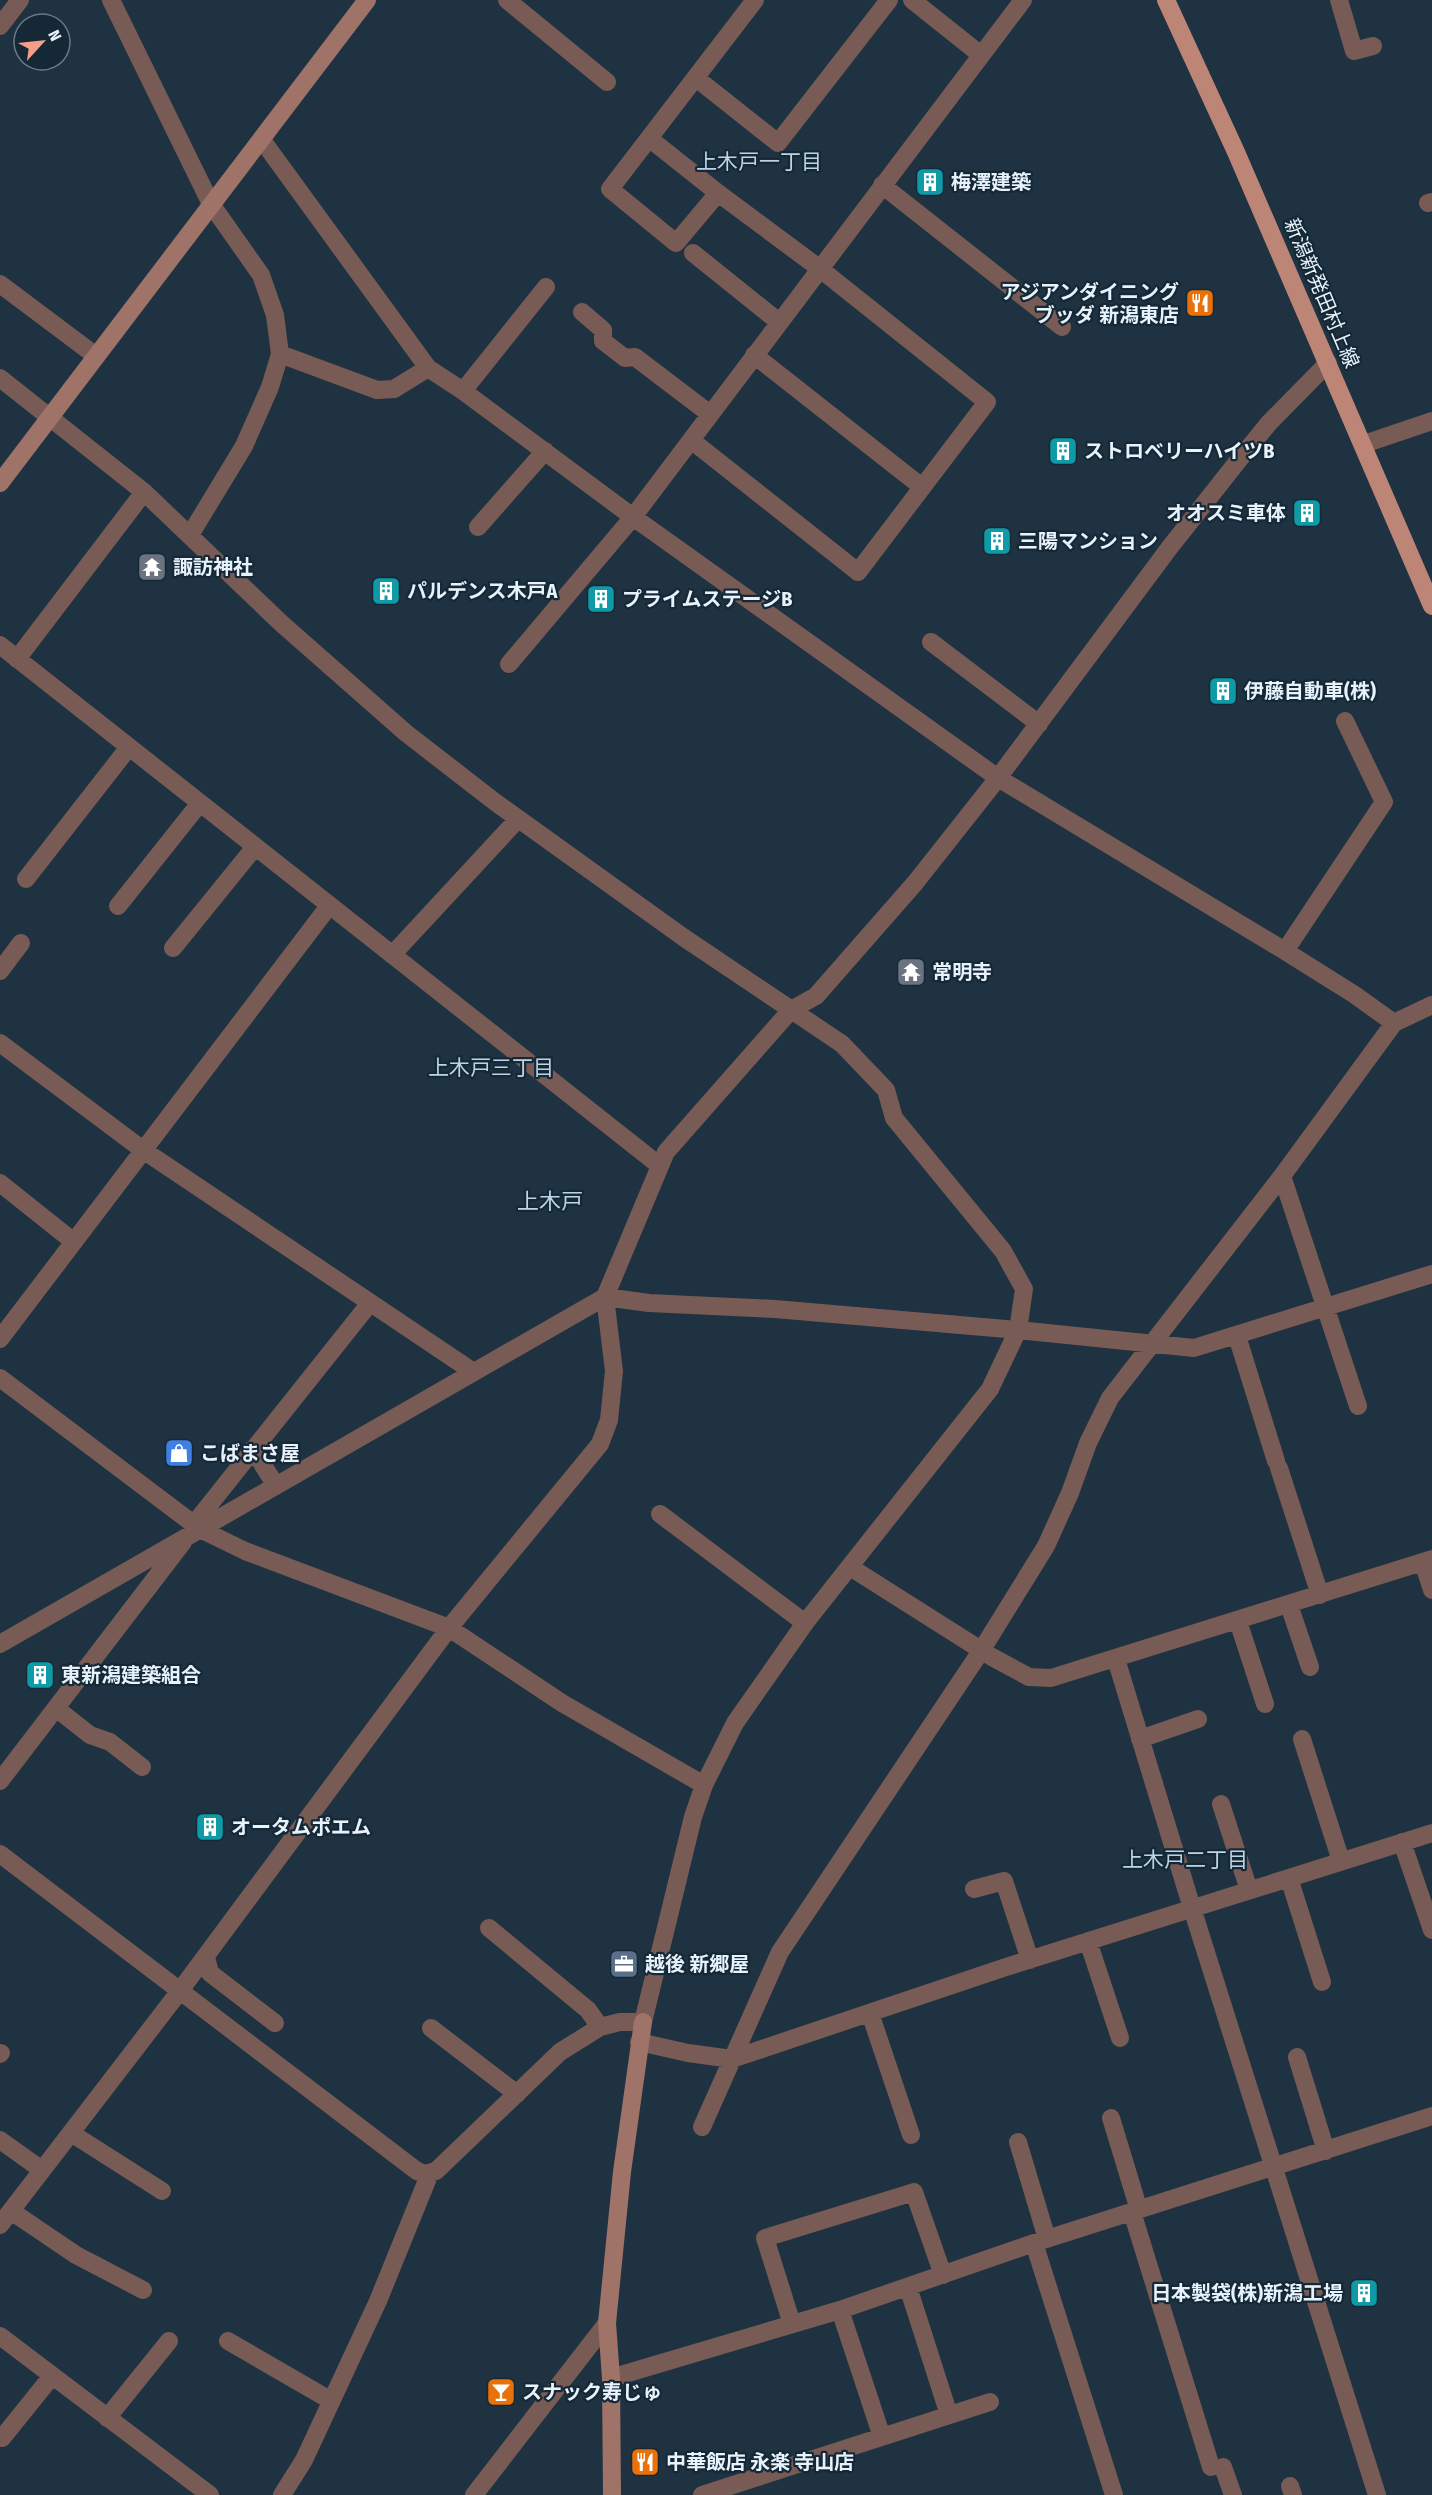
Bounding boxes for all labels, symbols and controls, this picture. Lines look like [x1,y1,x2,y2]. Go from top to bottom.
north arrow [12,12,72,72]
text: N [44,27,66,44]
district label: 上木戸一丁目 [696,149,822,175]
building icon: 梅澤建築 [914,166,946,198]
place label: 梅澤建築 [951,170,1031,194]
street label: 新潟新発田村上線 [1280,215,1364,371]
place label: アジアンダイニング ブッダ 新潟東店 [1001,280,1179,327]
restaurant icon: アジアンダイニング ブッダ 新潟東店 [1184,287,1216,319]
building icon: ストロベリーハイツB [1047,435,1079,467]
place label: ストロベリーハイツB [1084,439,1274,463]
building icon: オオスミ車体 [1291,497,1323,529]
place label: オオスミ車体 [1166,501,1286,525]
building icon: 三陽マンション [981,525,1013,557]
place label: 三陽マンション [1018,529,1158,553]
temple icon: 諏訪神社 [136,551,168,583]
place label: 諏訪神社 [173,555,253,579]
building icon: パルデンス木戸A [370,575,402,607]
place label: パルデンス木戸A [407,579,559,603]
building icon: プライムステージB [585,583,617,615]
place label: プライムステージB [622,587,792,611]
building icon: 伊藤自動車(株) [1207,675,1239,707]
place label: 伊藤自動車(株) [1244,679,1376,703]
temple icon: 常明寺 [895,956,927,988]
place label: 常明寺 [932,960,992,984]
district label: 上木戸三丁目 [428,1055,554,1081]
district label: 上木戸 [517,1188,583,1215]
shop icon: こばまさ屋 [163,1437,195,1469]
place label: こばまさ屋 [200,1441,300,1465]
building icon: 東新潟建築組合 [24,1659,56,1691]
place label: 東新潟建築組合 [61,1663,201,1687]
building icon: オータムポエム [194,1811,226,1843]
place label: オータムポエム [231,1815,371,1839]
district label: 上木戸二丁目 [1122,1847,1248,1873]
office icon: 越後 新郷屋 [608,1948,640,1980]
place label: 越後 新郷屋 [645,1952,749,1976]
building icon: 日本製袋(株)新潟工場 [1348,2277,1380,2309]
place label: 日本製袋(株)新潟工場 [1151,2281,1343,2305]
bar icon: スナック寿じゅ [485,2376,517,2408]
place label: スナック寿じゅ [522,2380,662,2404]
restaurant icon: 中華飯店 永楽 寺山店 [629,2446,661,2478]
place label: 中華飯店 永楽 寺山店 [666,2450,854,2474]

